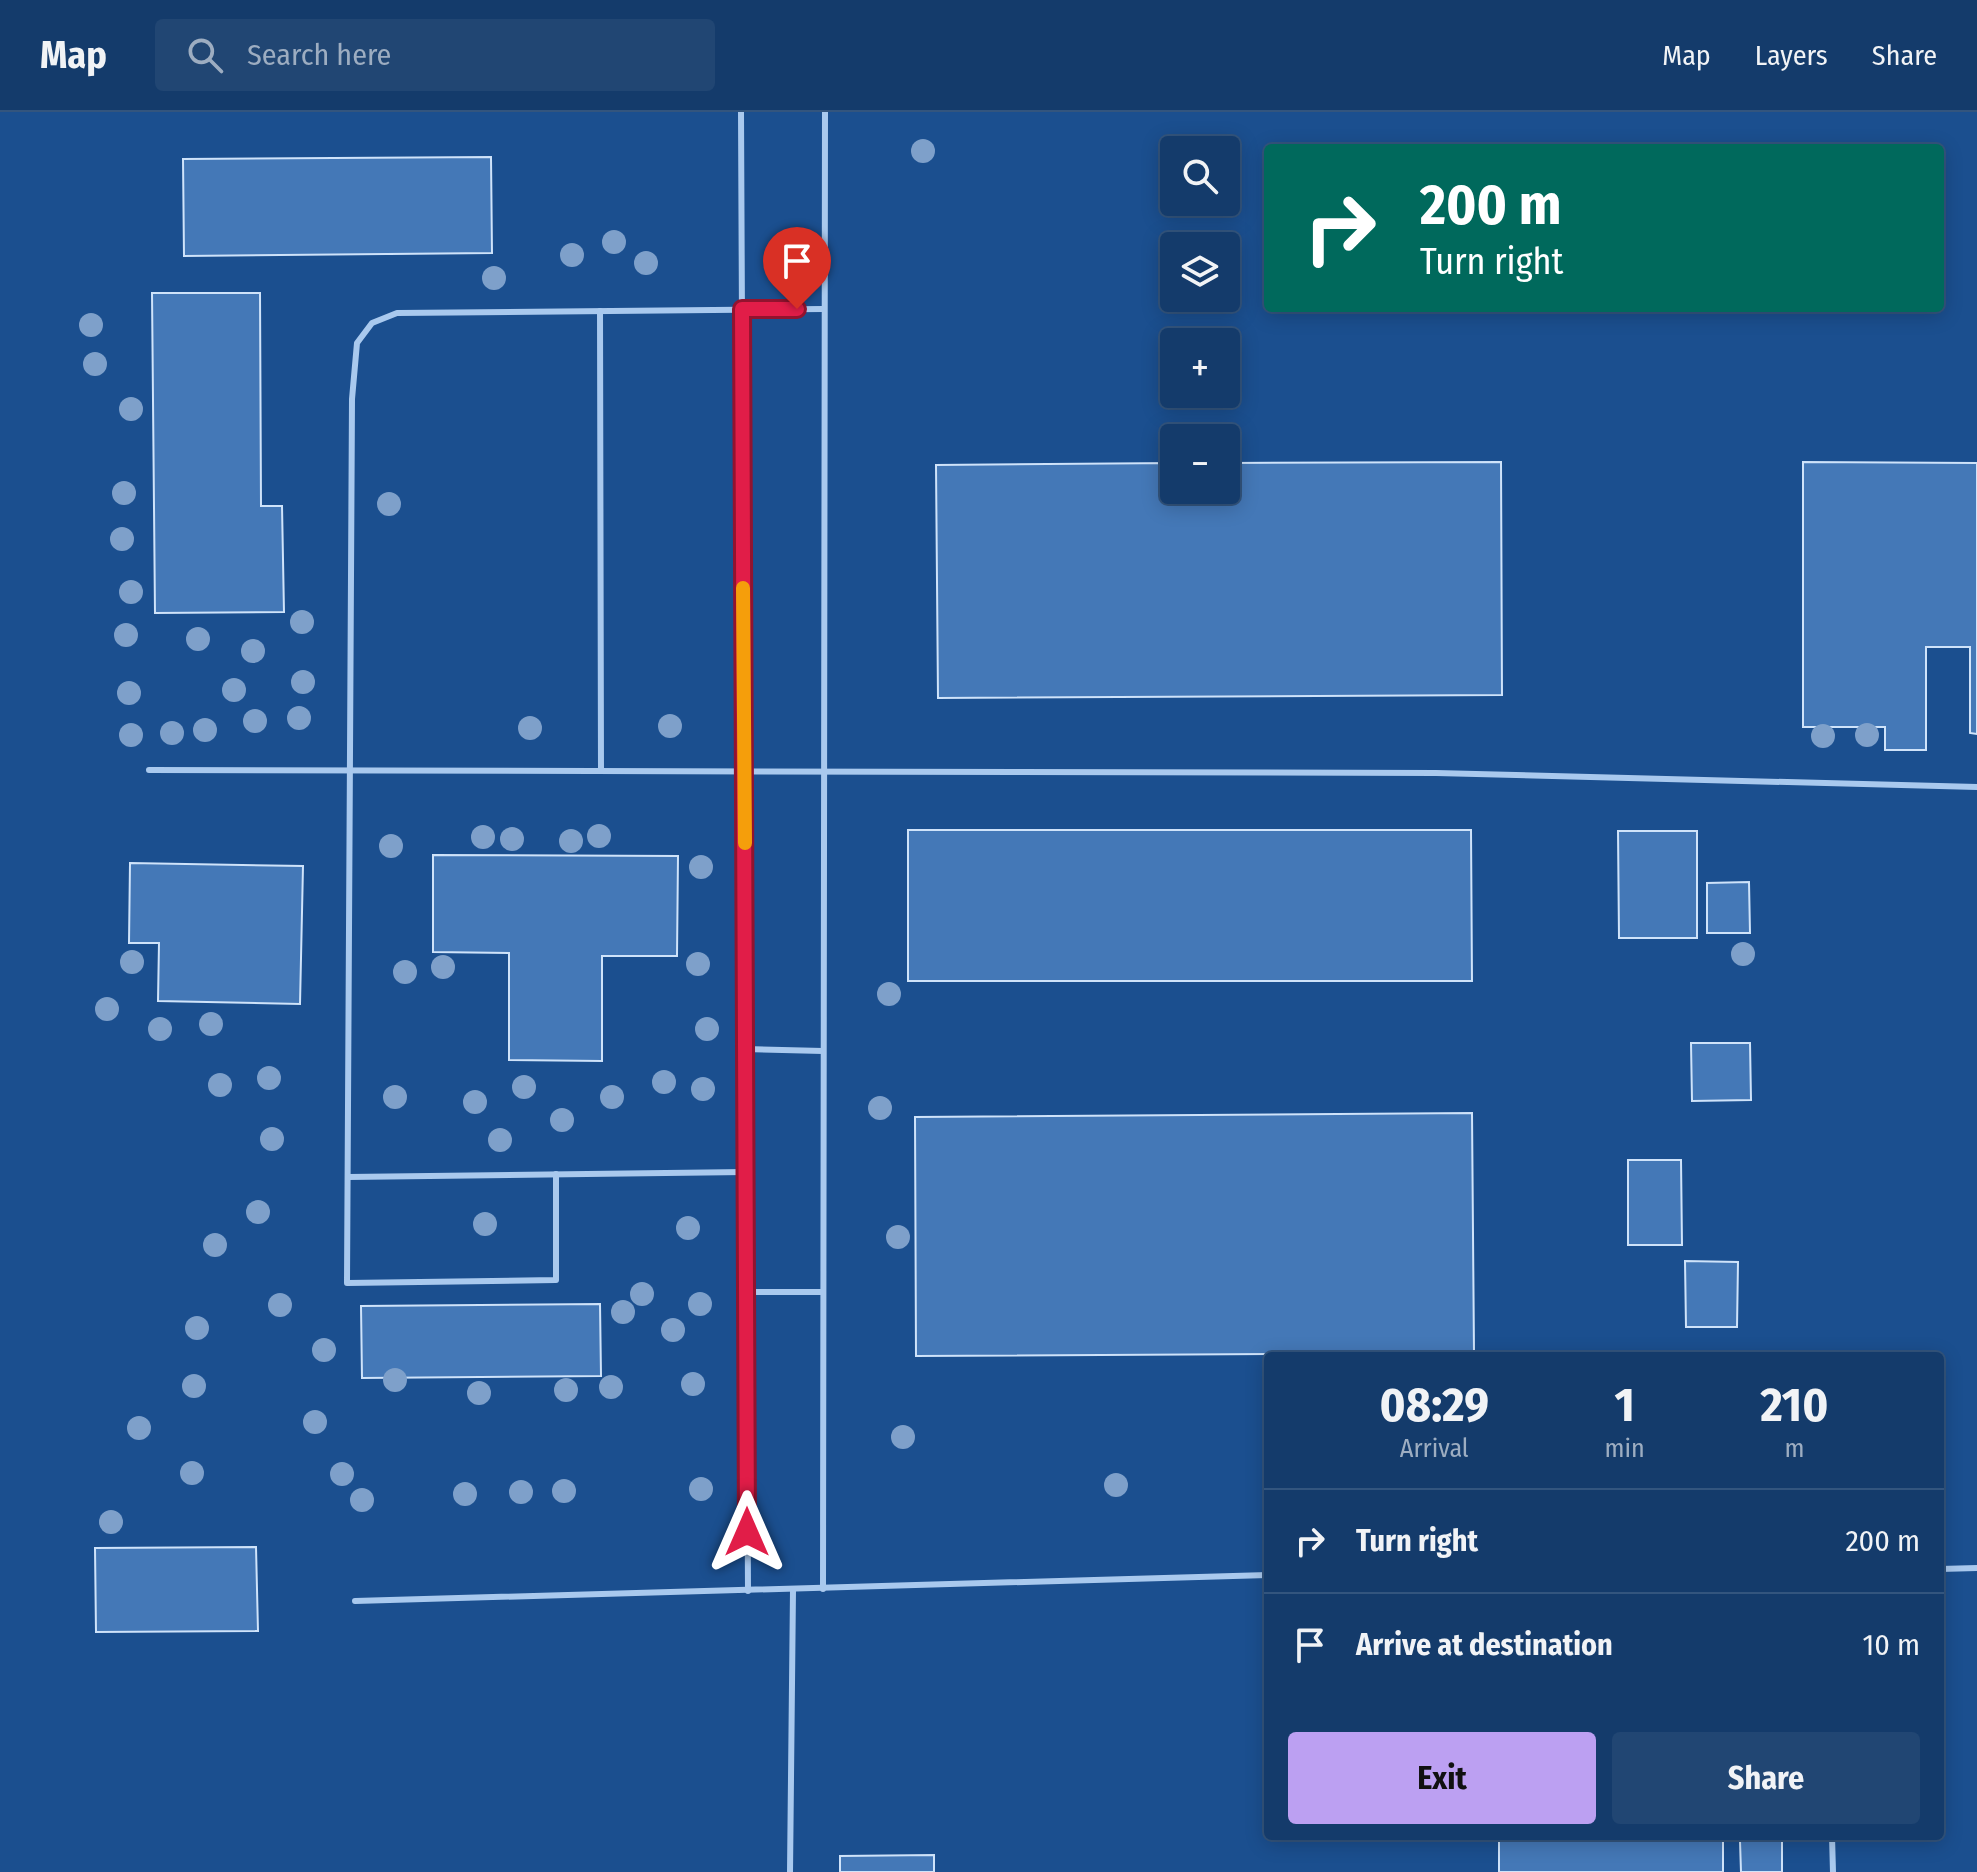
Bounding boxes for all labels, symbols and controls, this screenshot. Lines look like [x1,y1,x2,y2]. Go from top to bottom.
search box [155,19,715,91]
text: Map [40,32,107,78]
icon: search [183,33,227,77]
text: Search here [247,37,391,73]
text: Map [1662,39,1711,72]
text: Layers [1755,39,1828,72]
text: Share [1872,39,1937,72]
map controls [1160,136,1240,504]
button: search [1160,136,1240,216]
text: 200 m [1420,172,1561,239]
icon: right [1288,176,1392,280]
pin [763,227,831,309]
button: layers [1160,232,1240,312]
icon: arrive [775,239,819,283]
text: Turn right [1420,240,1563,284]
button: + [1160,328,1240,408]
button: − [1160,424,1240,504]
text: 08:29 [1380,1376,1489,1434]
text: 1 [1615,1376,1635,1434]
text: 210 [1760,1376,1828,1434]
text: Arrival [1400,1433,1469,1464]
text: min [1605,1433,1645,1464]
text: m [1784,1433,1804,1464]
position arrow [705,1490,789,1574]
icon: right [1288,1519,1332,1563]
text: Turn right [1356,1523,1478,1559]
text: 200 m [1845,1523,1920,1559]
icon: arrive [1288,1623,1332,1667]
text: Arrive at destination [1356,1627,1613,1663]
text: 10 m [1863,1627,1920,1663]
button: Exit [1288,1732,1596,1824]
button: Share [1612,1732,1920,1824]

